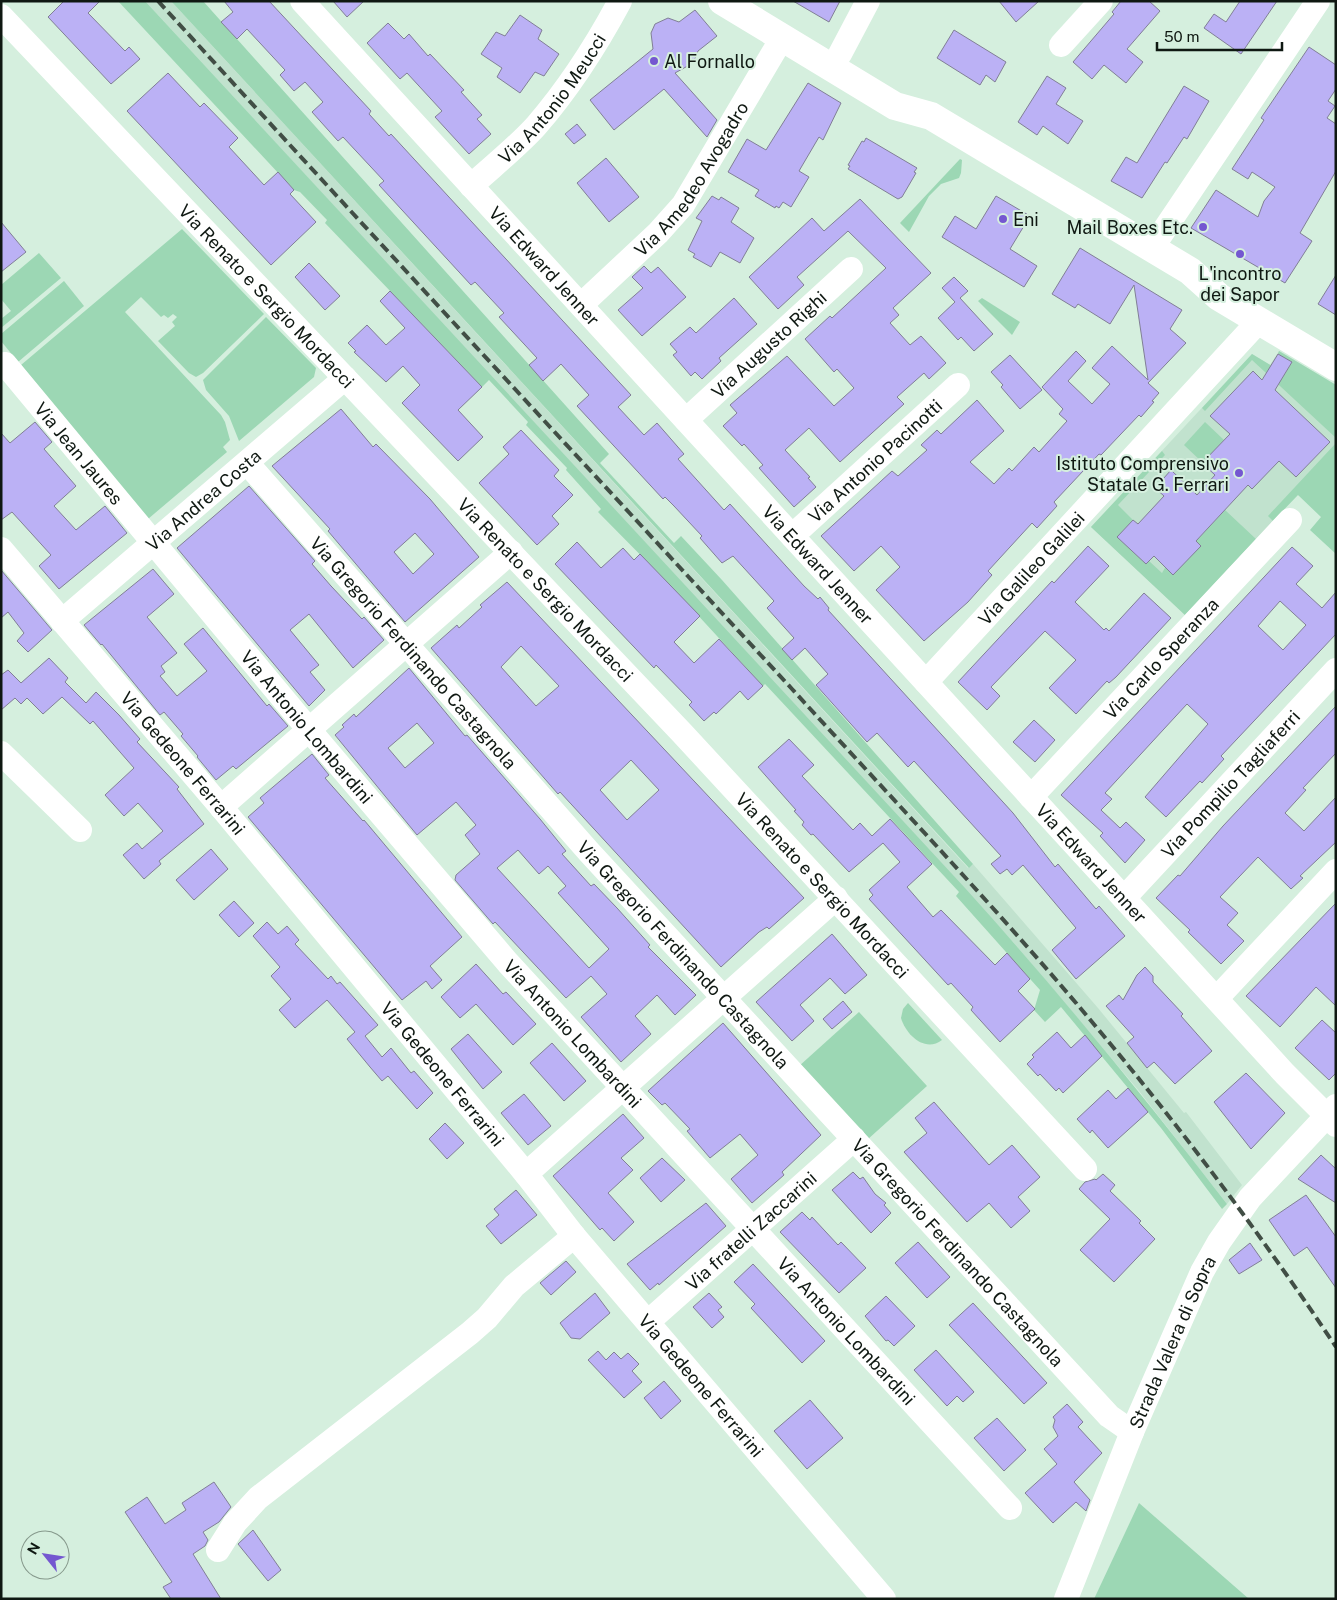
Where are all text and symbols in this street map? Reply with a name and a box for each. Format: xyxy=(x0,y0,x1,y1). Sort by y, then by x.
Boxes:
scale bar xyxy=(1157,20,1282,52)
text: 50 m xyxy=(1164,28,1199,45)
street label: Via Antonio Meucci xyxy=(494,30,610,168)
place label: Al Fornallo xyxy=(664,51,755,72)
marker: Al Fornallo xyxy=(648,55,660,67)
street label: Via Amedeo Avogadro xyxy=(630,98,752,260)
street label: Via Renato e Sergio Mordacci xyxy=(175,200,359,392)
street label: Via Edward Jenner xyxy=(485,202,604,330)
place label: Eni xyxy=(1013,209,1039,230)
marker: Eni xyxy=(997,213,1009,225)
place label: Mail Boxes Etc. xyxy=(1066,217,1193,238)
marker: Mail Boxes Etc. xyxy=(1197,221,1209,233)
marker: L'incontro dei Sapor xyxy=(1234,248,1246,260)
place label: L'incontro dei Sapor xyxy=(1199,263,1282,305)
street label: Via Augusto Righi xyxy=(707,287,830,402)
street label: Via Antonio Pacinotti xyxy=(804,395,946,527)
street label: Via Jean Jaures xyxy=(31,398,128,509)
street label: Via Andrea Costa xyxy=(141,445,265,555)
place label: Istituto Comprensivo Statale G. Ferrari xyxy=(1056,453,1229,495)
marker: Istituto Comprensivo Statale G. Ferrari xyxy=(1233,467,1245,479)
street label: Via Renato e Sergio Mordacci xyxy=(454,493,638,686)
street label: Via Edward Jenner xyxy=(758,501,878,628)
street label: Via Galileo Galilei xyxy=(974,507,1088,629)
street label: Via Gregorio Ferdinando Castagnola xyxy=(306,532,521,773)
street label: Via Carlo Speranza xyxy=(1099,593,1223,723)
street label: Via Antonio Lombardini xyxy=(237,646,377,807)
street label: Via Gedeone Ferrarini xyxy=(117,687,250,839)
street label: Via Pompilio Tagliaferri xyxy=(1157,706,1304,862)
street label: Via Renato e Sergio Mordacci xyxy=(732,788,913,982)
street label: Via Edward Jenner xyxy=(1032,799,1151,927)
street label: Via Gregorio Ferdinando Castagnola xyxy=(573,836,794,1073)
street label: Via Antonio Lombardini xyxy=(500,955,646,1112)
street label: Via Gedeone Ferrarini xyxy=(377,997,509,1150)
street label: Via Gregorio Ferdinando Castagnola xyxy=(848,1134,1068,1370)
street label: Via fratelli Zaccarini xyxy=(681,1167,821,1294)
street label: Via Antonio Lombardini xyxy=(773,1252,920,1409)
street label: Strada Valera di Sopra xyxy=(1124,1252,1220,1432)
street label: Via Gedeone Ferrarini xyxy=(635,1310,768,1461)
north arrow xyxy=(20,1530,70,1580)
text: N xyxy=(24,1540,43,1557)

